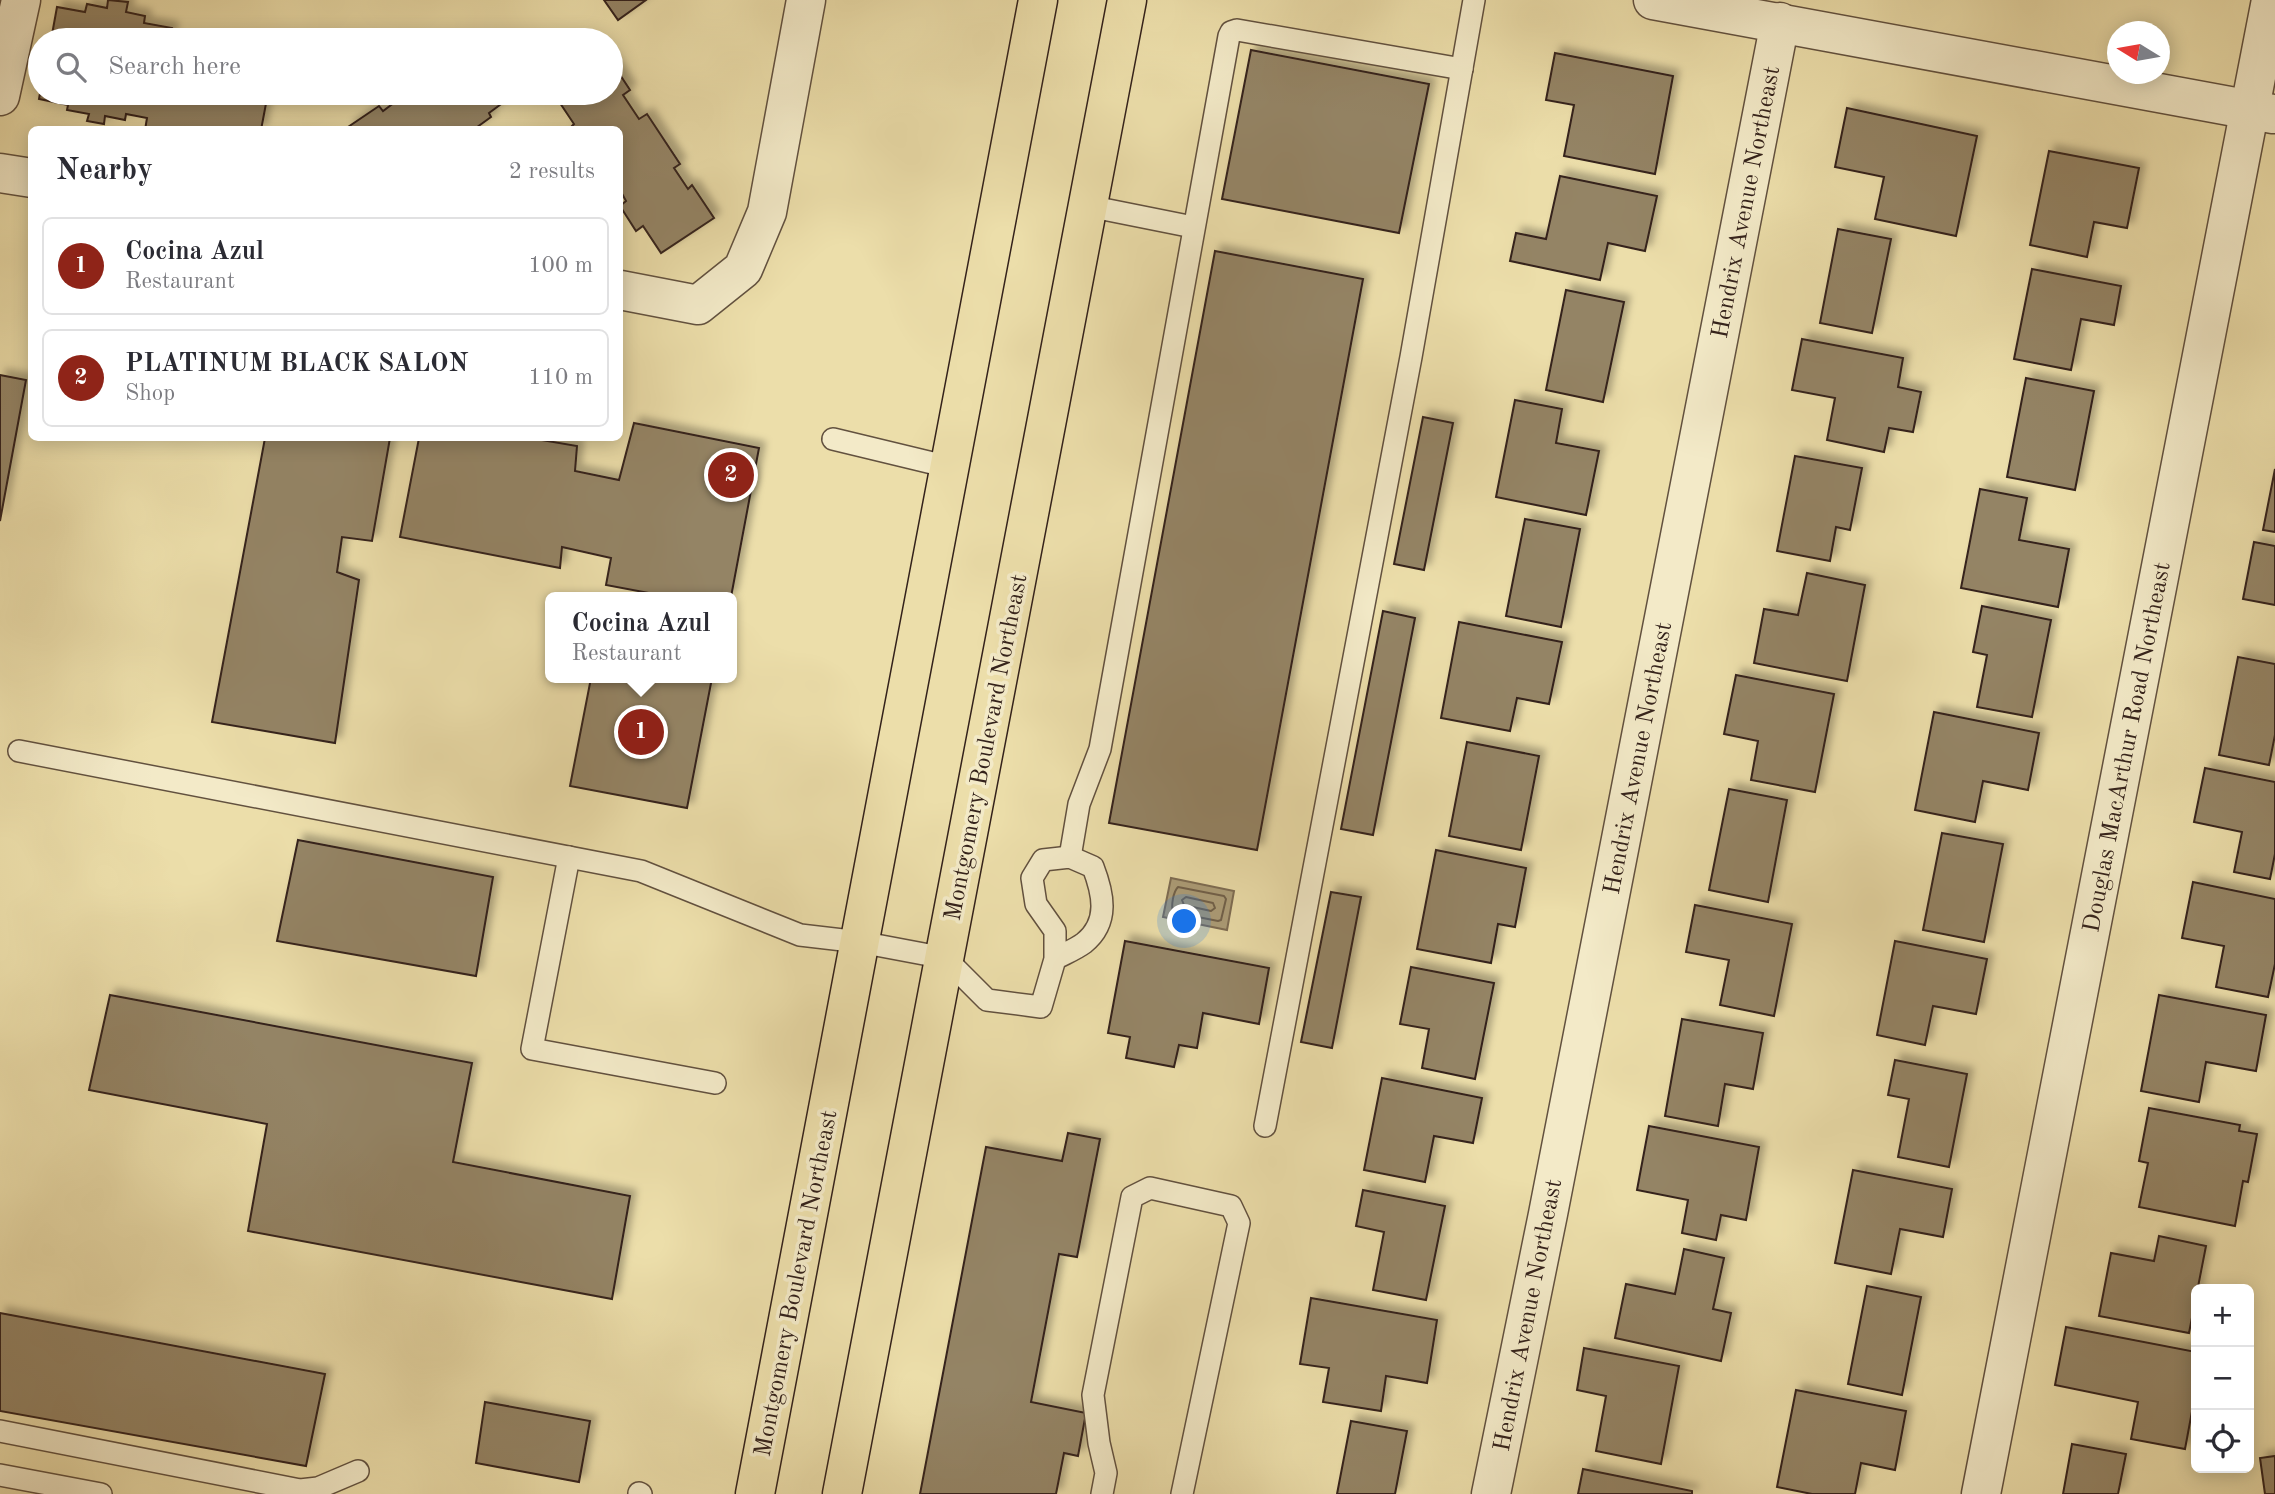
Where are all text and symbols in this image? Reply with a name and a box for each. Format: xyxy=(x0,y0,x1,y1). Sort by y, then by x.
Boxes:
north arrow xyxy=(2107,21,2170,84)
search box xyxy=(28,28,623,105)
icon: search xyxy=(52,48,90,86)
text: Search here xyxy=(108,54,241,80)
street label: Hendrix Avenue Northeast xyxy=(1709,64,1785,341)
text: Nearby xyxy=(56,156,153,186)
text: 2 results xyxy=(509,160,595,183)
text: Cocina Azul xyxy=(125,239,264,265)
text: 1 xyxy=(74,254,88,277)
text: 100 m xyxy=(528,254,593,277)
text: Restaurant xyxy=(125,270,235,293)
text: PLATINUM BLACK SALON xyxy=(125,351,468,377)
text: 2 xyxy=(74,366,88,389)
text: 110 m xyxy=(528,366,593,389)
text: Shop xyxy=(125,382,175,405)
pin: 2 xyxy=(708,449,754,501)
street label: Douglas MacArthur Road Northeast xyxy=(2080,560,2176,935)
street label: Montgomery Boulevard Northeast xyxy=(942,572,1032,923)
popup xyxy=(545,592,737,683)
text: Cocina Azul xyxy=(572,611,710,637)
street label: Hendrix Avenue Northeast xyxy=(1601,620,1677,897)
text: Restaurant xyxy=(572,642,682,665)
pin: 1 xyxy=(618,706,664,758)
your location xyxy=(1167,904,1201,938)
street label: Montgomery Boulevard Northeast xyxy=(752,1108,842,1459)
street label: Hendrix Avenue Northeast xyxy=(1491,1177,1567,1454)
map controls xyxy=(2191,1284,2254,1473)
button: + xyxy=(2191,1284,2254,1347)
button: − xyxy=(2191,1347,2254,1410)
button: locate xyxy=(2191,1410,2254,1473)

